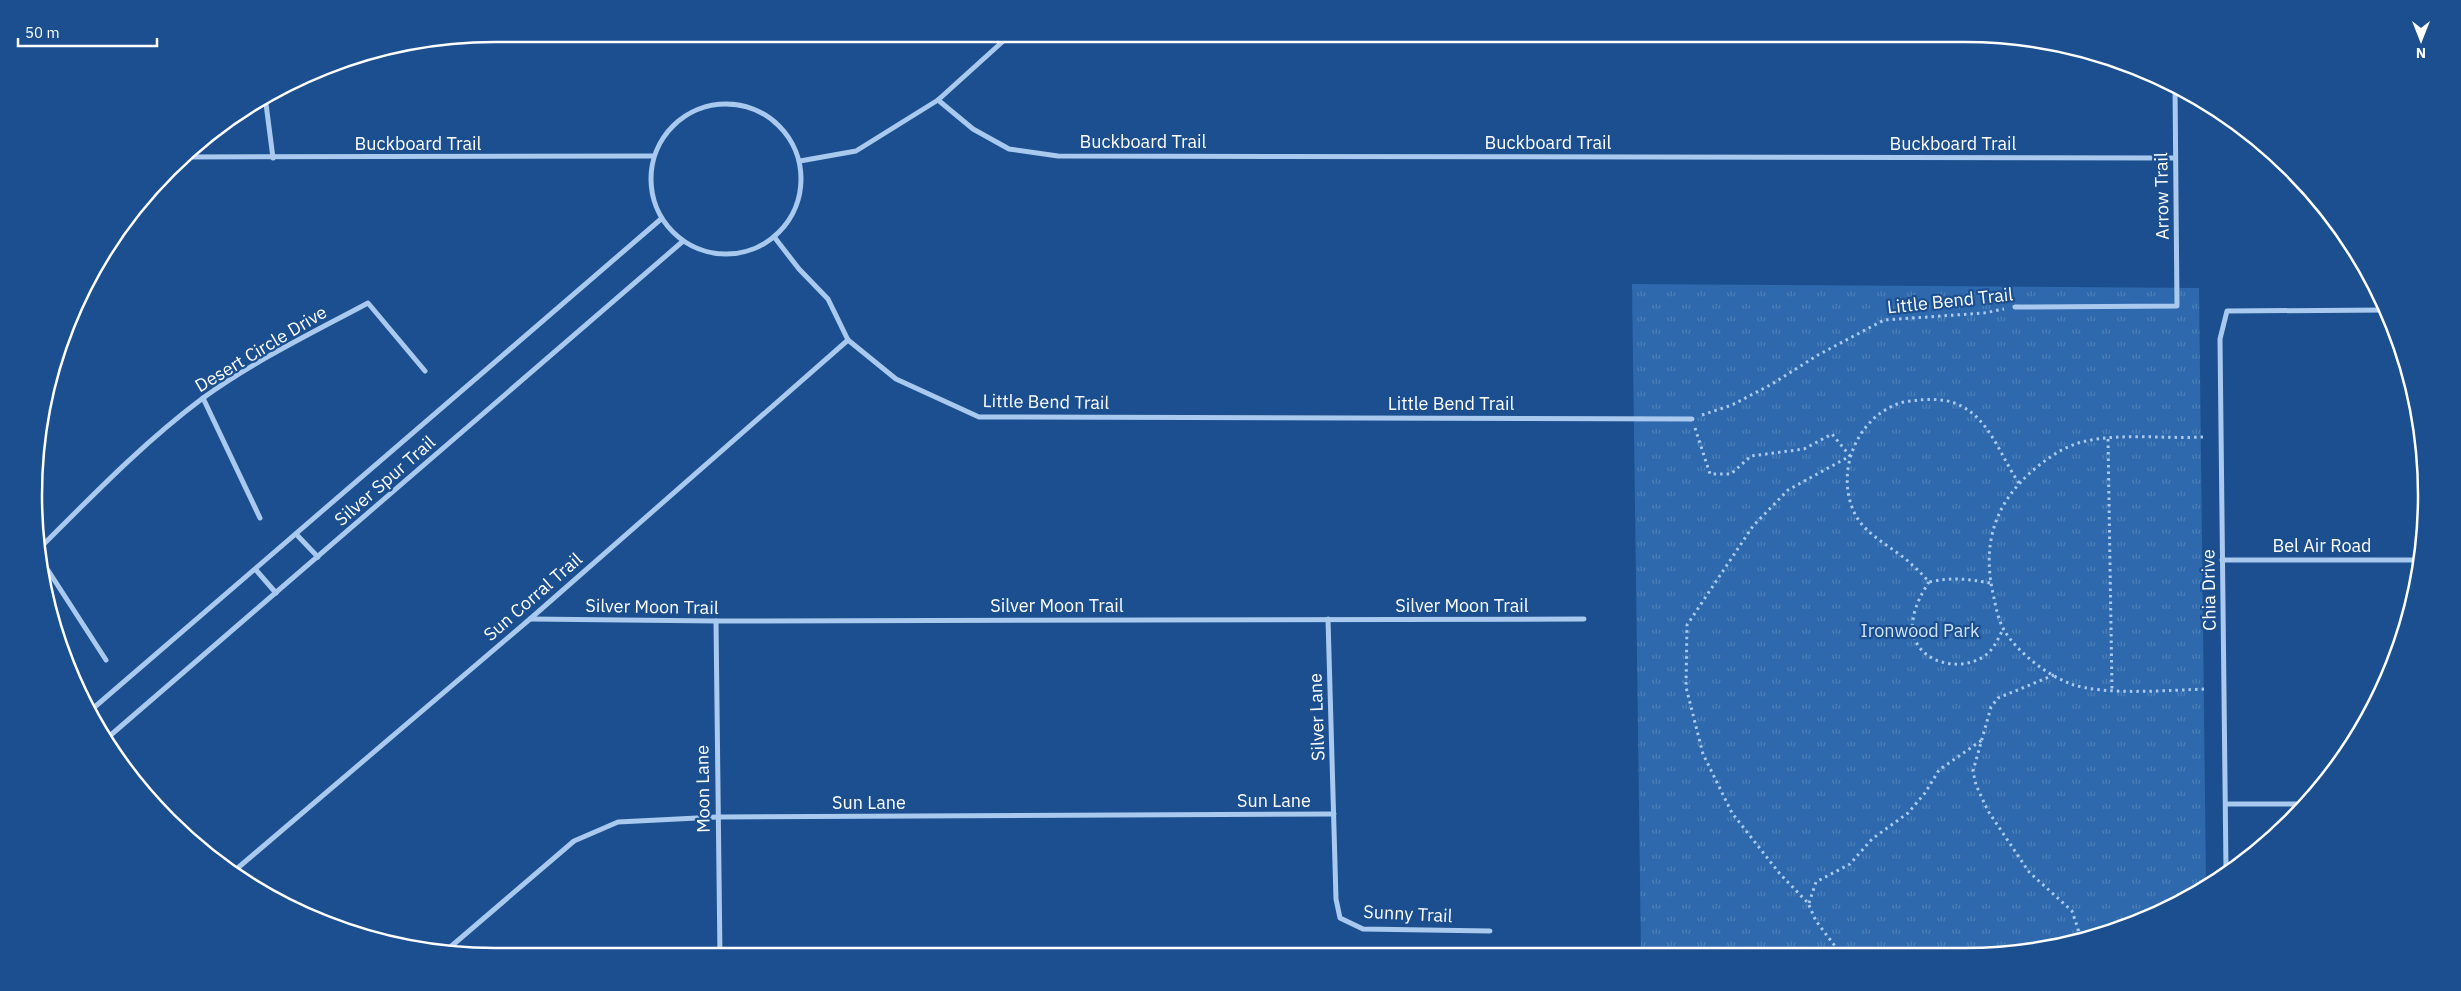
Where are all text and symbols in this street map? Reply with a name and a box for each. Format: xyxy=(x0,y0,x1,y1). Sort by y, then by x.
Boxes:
scale bar xyxy=(18,15,156,47)
north arrow xyxy=(2396,15,2446,65)
text: 50 m xyxy=(25,23,60,42)
text: N xyxy=(2416,44,2426,62)
street label: Buckboard Trail xyxy=(1080,130,1207,153)
street label: Buckboard Trail xyxy=(1485,131,1612,154)
street label: Buckboard Trail xyxy=(355,132,482,155)
street label: Buckboard Trail xyxy=(1890,132,2017,155)
street label: Arrow Trail xyxy=(2149,152,2174,240)
street label: Little Bend Trail xyxy=(1886,282,2014,319)
street label: Desert Circle Drive xyxy=(191,300,331,397)
street label: Little Bend Trail xyxy=(983,389,1110,414)
street label: Little Bend Trail xyxy=(1388,392,1514,415)
street label: Silver Spur Trail xyxy=(330,431,440,531)
street label: Bel Air Road xyxy=(2272,534,2372,557)
street label: Sun Corral Trail xyxy=(479,547,587,646)
street label: Chia Drive xyxy=(2196,549,2221,631)
street label: Silver Moon Trail xyxy=(585,594,719,619)
street label: Silver Moon Trail xyxy=(990,594,1124,617)
street label: Silver Moon Trail xyxy=(1395,594,1529,617)
park label: Ironwood Park xyxy=(1861,619,1980,642)
street label: Silver Lane xyxy=(1303,673,1330,761)
street label: Moon Lane xyxy=(690,745,715,833)
street label: Sun Lane xyxy=(1237,789,1311,812)
street label: Sun Lane xyxy=(832,791,906,814)
street label: Sunny Trail xyxy=(1363,900,1453,927)

